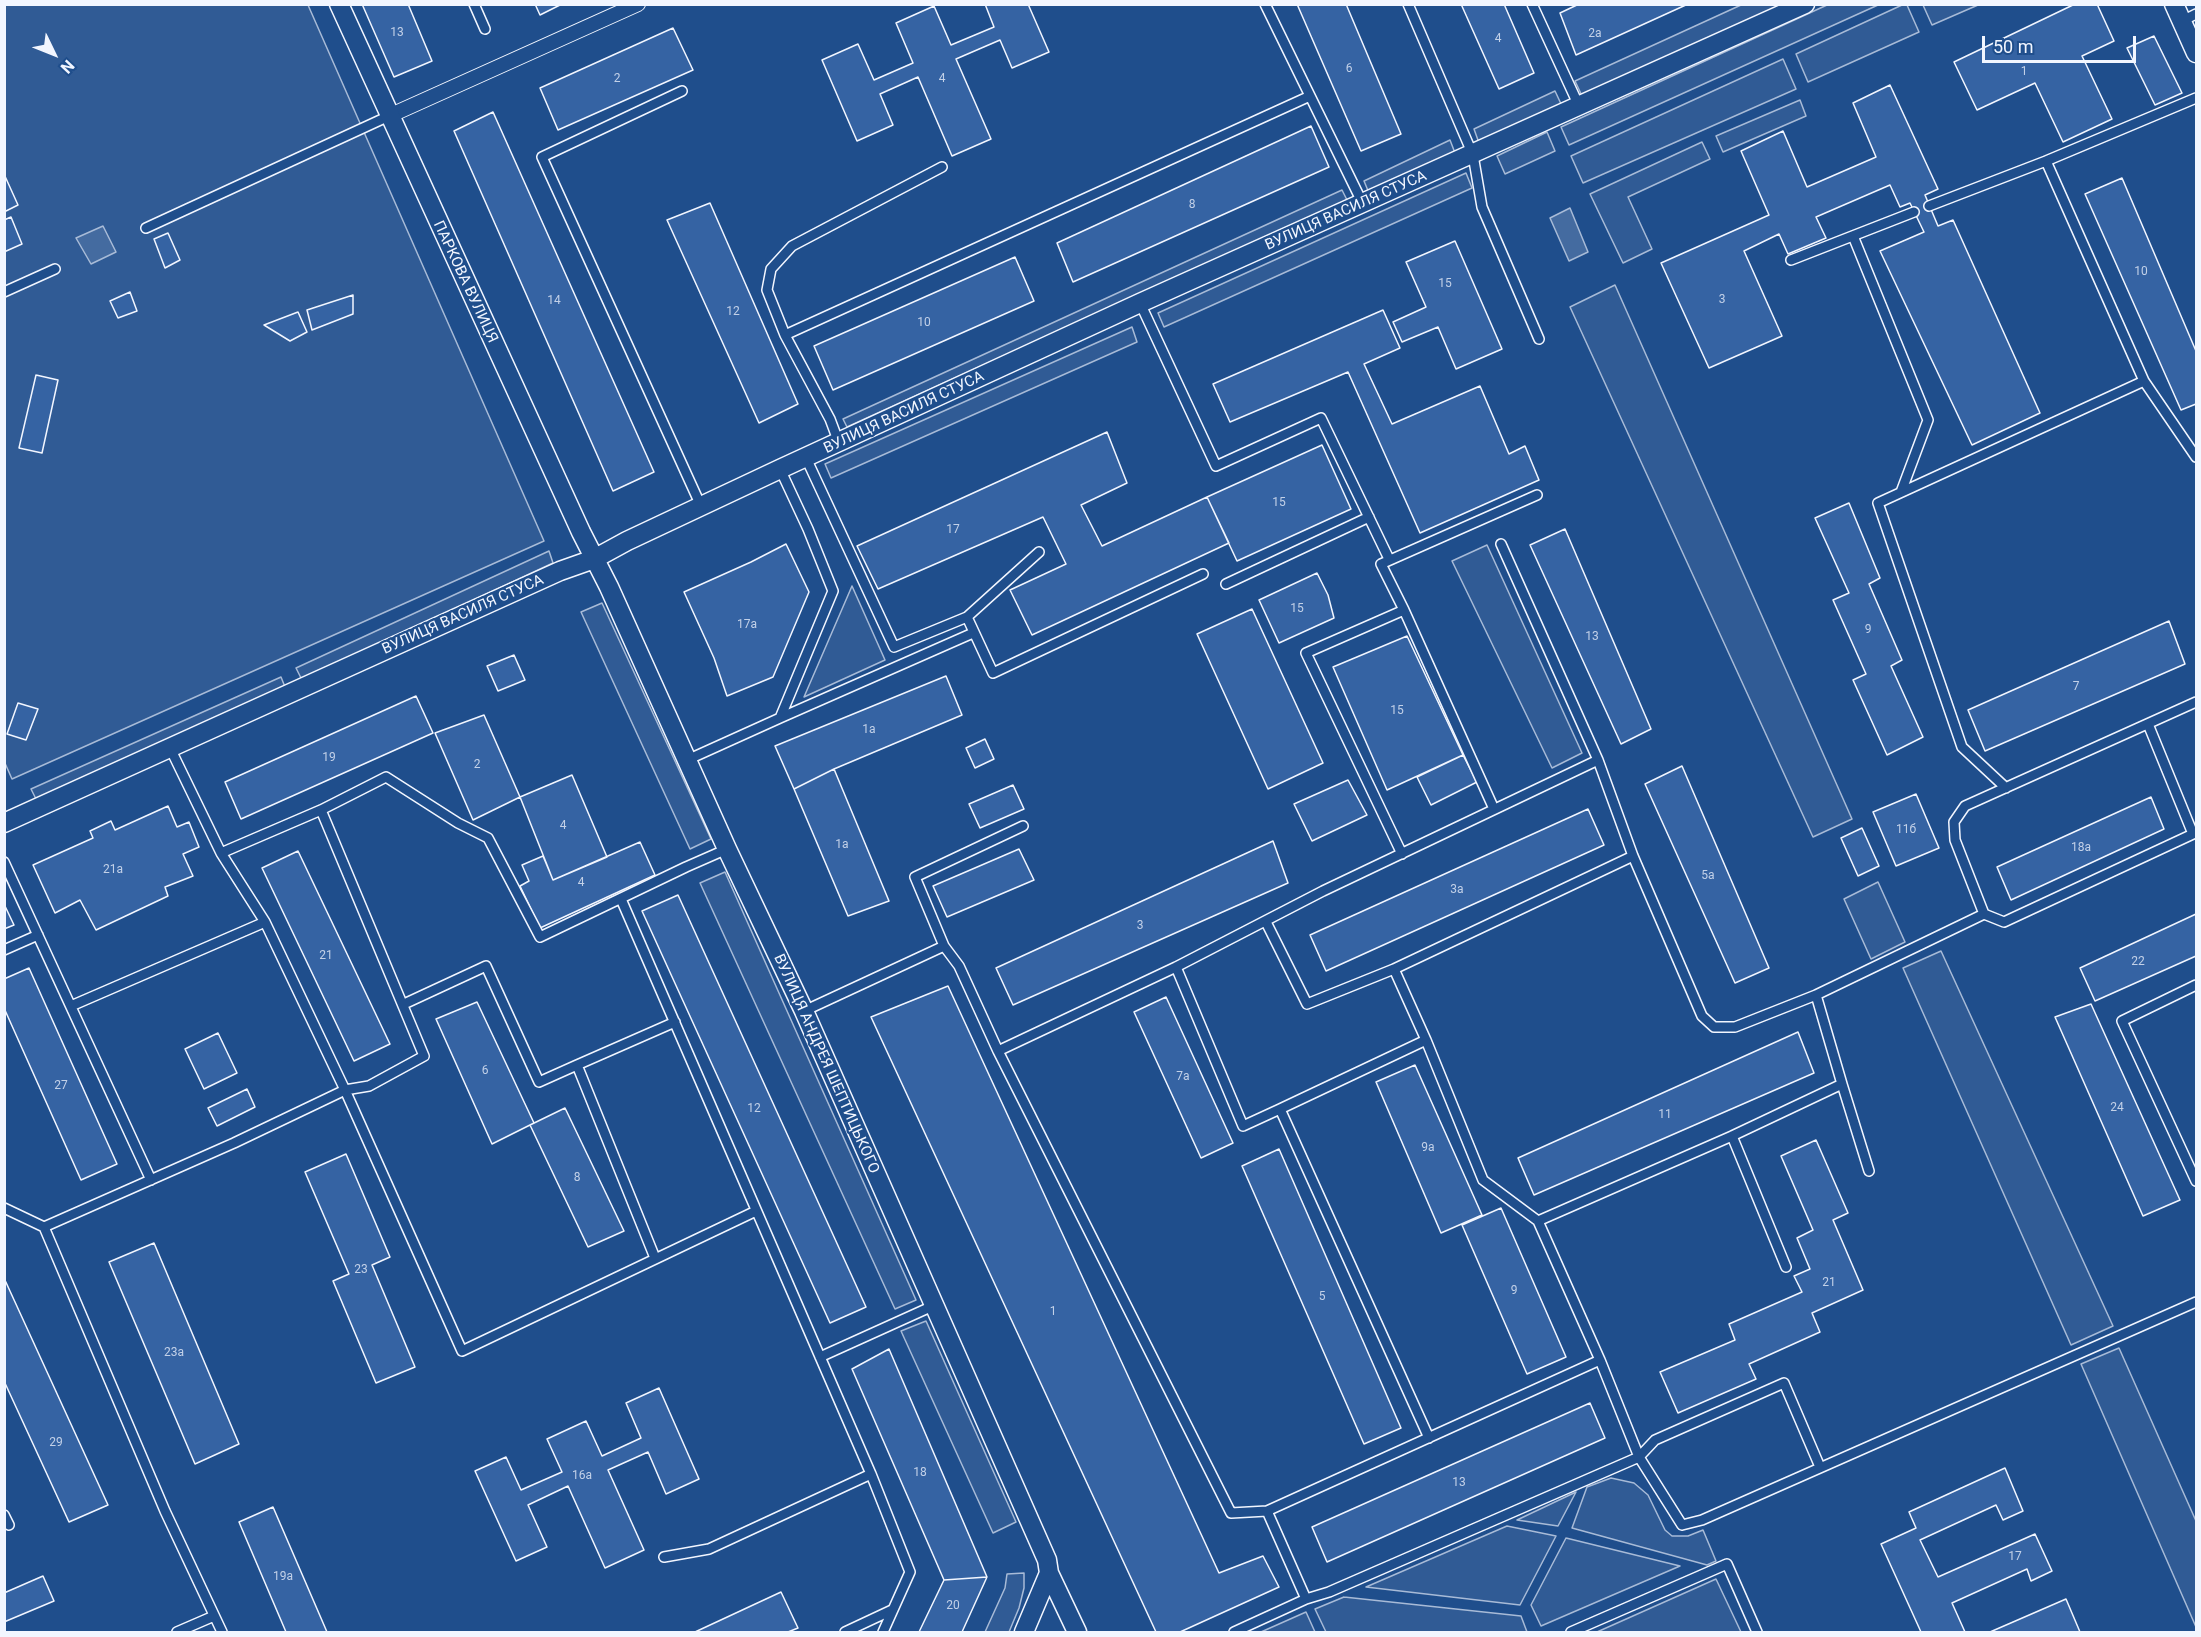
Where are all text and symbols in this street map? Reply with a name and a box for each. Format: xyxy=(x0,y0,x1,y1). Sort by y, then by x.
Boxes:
north arrow xyxy=(24,24,84,84)
scale bar xyxy=(1985,24,2140,62)
house number: 13 xyxy=(390,26,404,40)
house number: 2а xyxy=(1588,27,1602,41)
house number: 4 xyxy=(1495,32,1501,46)
text: 50 m xyxy=(1993,36,2033,57)
text: N xyxy=(57,56,78,77)
house number: 6 xyxy=(1346,62,1352,76)
house number: 1 xyxy=(2021,65,2027,79)
house number: 2 xyxy=(614,72,620,86)
house number: 4 xyxy=(939,72,945,86)
street label: ВУЛИЦЯ ВАСИЛЯ СТУСА xyxy=(1263,167,1429,255)
house number: 8 xyxy=(1189,198,1195,212)
street label: ПАРКОВА ВУЛИЦЯ xyxy=(429,218,501,346)
house number: 10 xyxy=(2134,265,2148,279)
house number: 15 xyxy=(1438,277,1452,291)
house number: 3 xyxy=(1719,293,1725,307)
house number: 14 xyxy=(547,294,561,308)
house number: 12 xyxy=(726,305,740,319)
house number: 10 xyxy=(917,316,931,330)
street label: ВУЛИЦЯ ВАСИЛЯ СТУСА xyxy=(821,368,987,458)
house number: 15 xyxy=(1272,496,1286,510)
house number: 17 xyxy=(946,523,960,537)
street label: ВУЛИЦЯ ВАСИЛЯ СТУСА xyxy=(380,571,546,659)
house number: 15 xyxy=(1290,602,1304,616)
house number: 17а xyxy=(737,618,757,632)
house number: 9 xyxy=(1865,623,1871,637)
house number: 13 xyxy=(1585,630,1599,644)
house number: 7 xyxy=(2073,680,2079,694)
house number: 15 xyxy=(1390,704,1404,718)
house number: 1а xyxy=(862,723,876,737)
house number: 19 xyxy=(322,751,336,765)
house number: 2 xyxy=(474,758,480,772)
house number: 4 xyxy=(560,819,566,833)
house number: 11б xyxy=(1896,823,1916,837)
house number: 1а xyxy=(835,838,849,852)
house number: 18а xyxy=(2071,841,2091,855)
house number: 21а xyxy=(103,863,123,877)
house number: 5а xyxy=(1701,869,1715,883)
house number: 4 xyxy=(578,876,584,890)
house number: 3а xyxy=(1450,883,1464,897)
house number: 3 xyxy=(1137,919,1143,933)
house number: 21 xyxy=(319,949,333,963)
street label: ВУЛИЦЯ АНДРЕЯ ШЕПТИЦЬКОГО xyxy=(769,951,883,1177)
house number: 22 xyxy=(2131,955,2145,969)
house number: 6 xyxy=(482,1064,488,1078)
house number: 7а xyxy=(1176,1070,1190,1084)
house number: 27 xyxy=(54,1079,68,1093)
house number: 24 xyxy=(2110,1101,2124,1115)
house number: 12 xyxy=(747,1102,761,1116)
house number: 11 xyxy=(1658,1108,1672,1122)
house number: 9а xyxy=(1421,1141,1435,1155)
house number: 8 xyxy=(574,1171,580,1185)
house number: 23 xyxy=(354,1263,368,1277)
house number: 21 xyxy=(1822,1276,1836,1290)
house number: 9 xyxy=(1511,1284,1517,1298)
house number: 5 xyxy=(1319,1290,1325,1304)
house number: 1 xyxy=(1050,1305,1056,1319)
house number: 23а xyxy=(164,1346,184,1360)
house number: 29 xyxy=(49,1436,63,1450)
house number: 18 xyxy=(913,1466,927,1480)
house number: 16а xyxy=(572,1469,592,1483)
house number: 13 xyxy=(1452,1476,1466,1490)
house number: 17 xyxy=(2008,1550,2022,1564)
house number: 19а xyxy=(273,1570,293,1584)
house number: 20 xyxy=(946,1599,960,1613)

